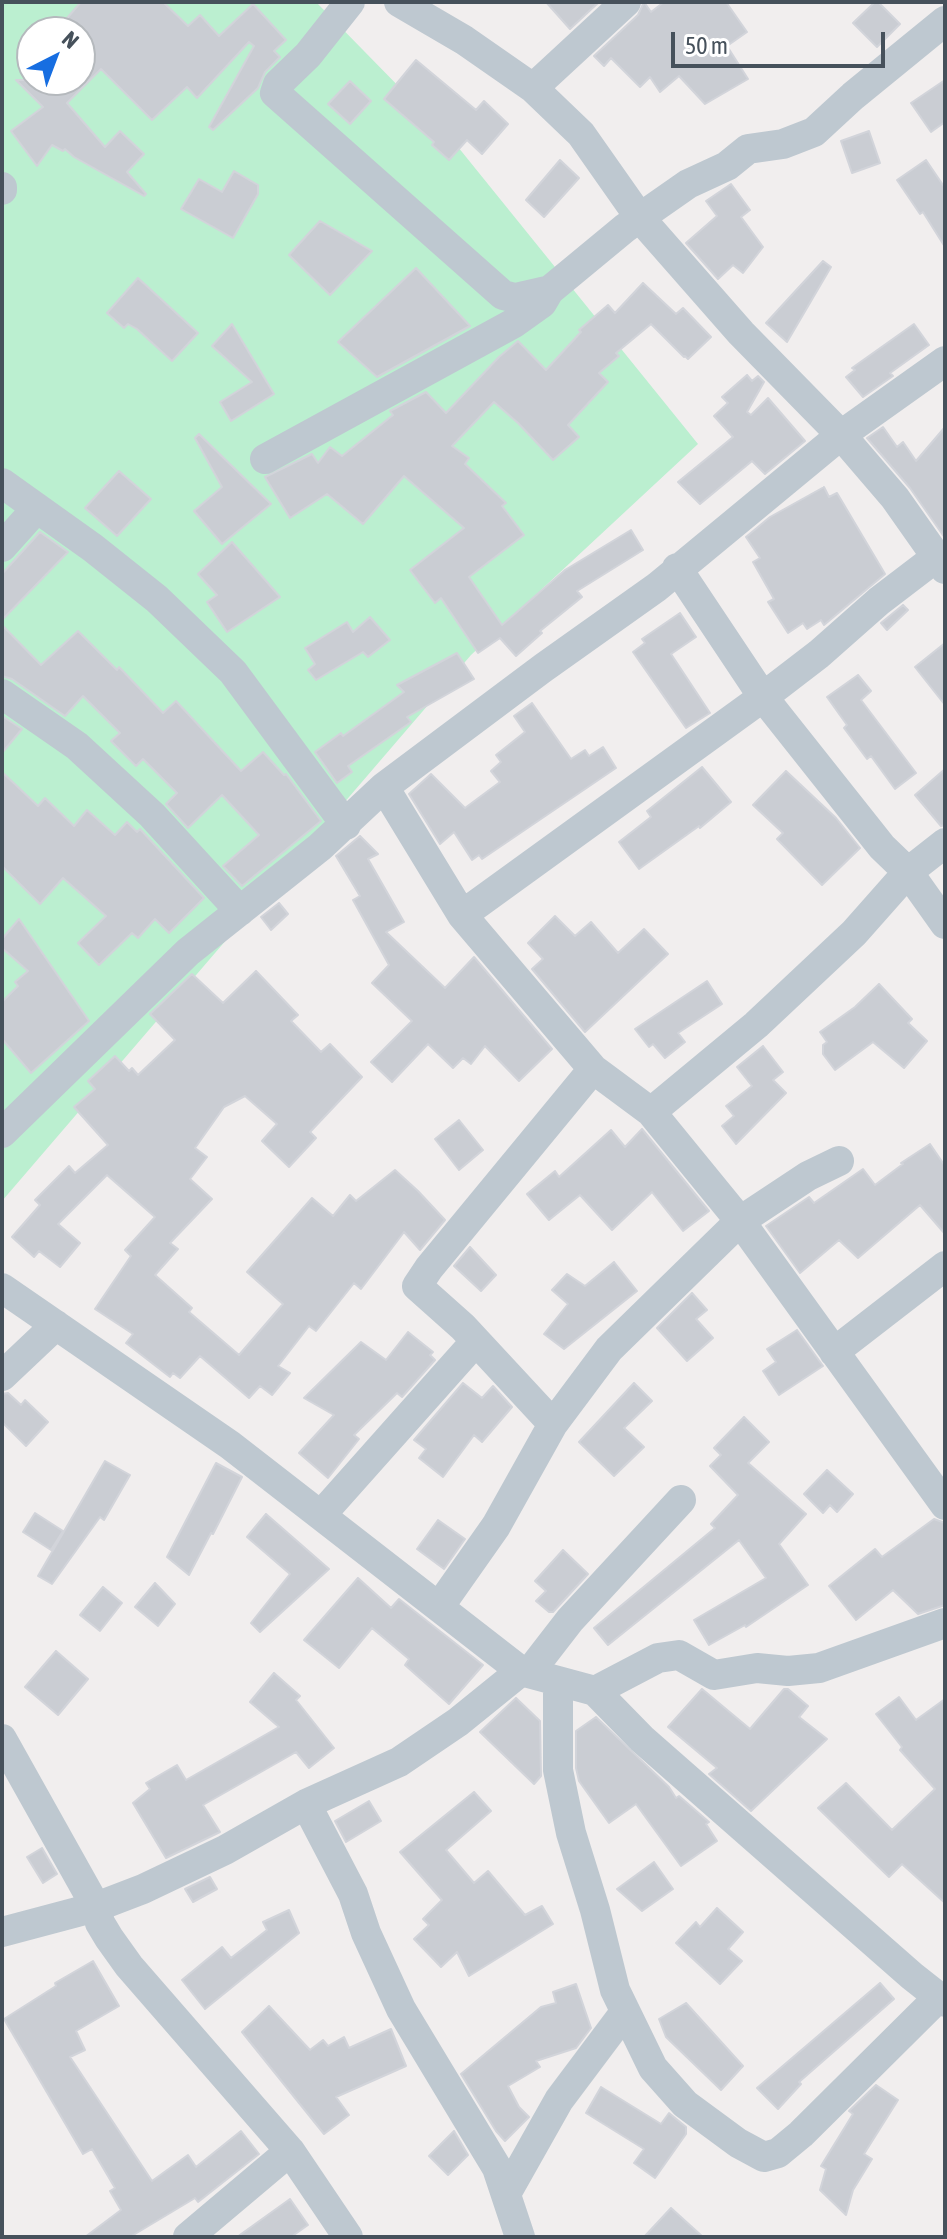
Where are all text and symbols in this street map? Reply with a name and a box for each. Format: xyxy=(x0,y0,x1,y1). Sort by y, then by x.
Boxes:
north arrow xyxy=(16,16,96,96)
scale bar xyxy=(675,16,889,66)
text: N xyxy=(57,26,84,54)
text: 50 m xyxy=(685,32,728,59)

